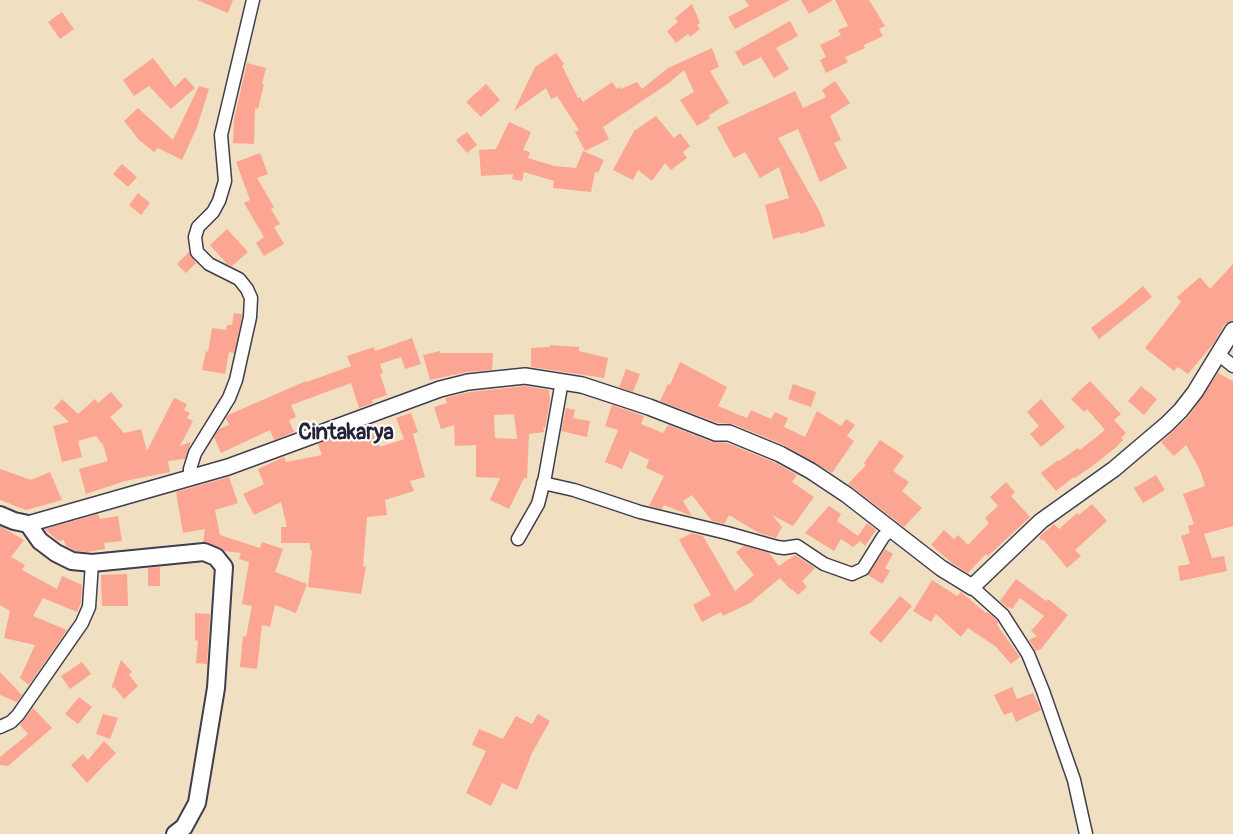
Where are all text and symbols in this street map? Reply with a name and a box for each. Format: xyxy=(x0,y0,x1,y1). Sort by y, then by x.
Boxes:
district label: Cintakarya xyxy=(298,420,394,446)

